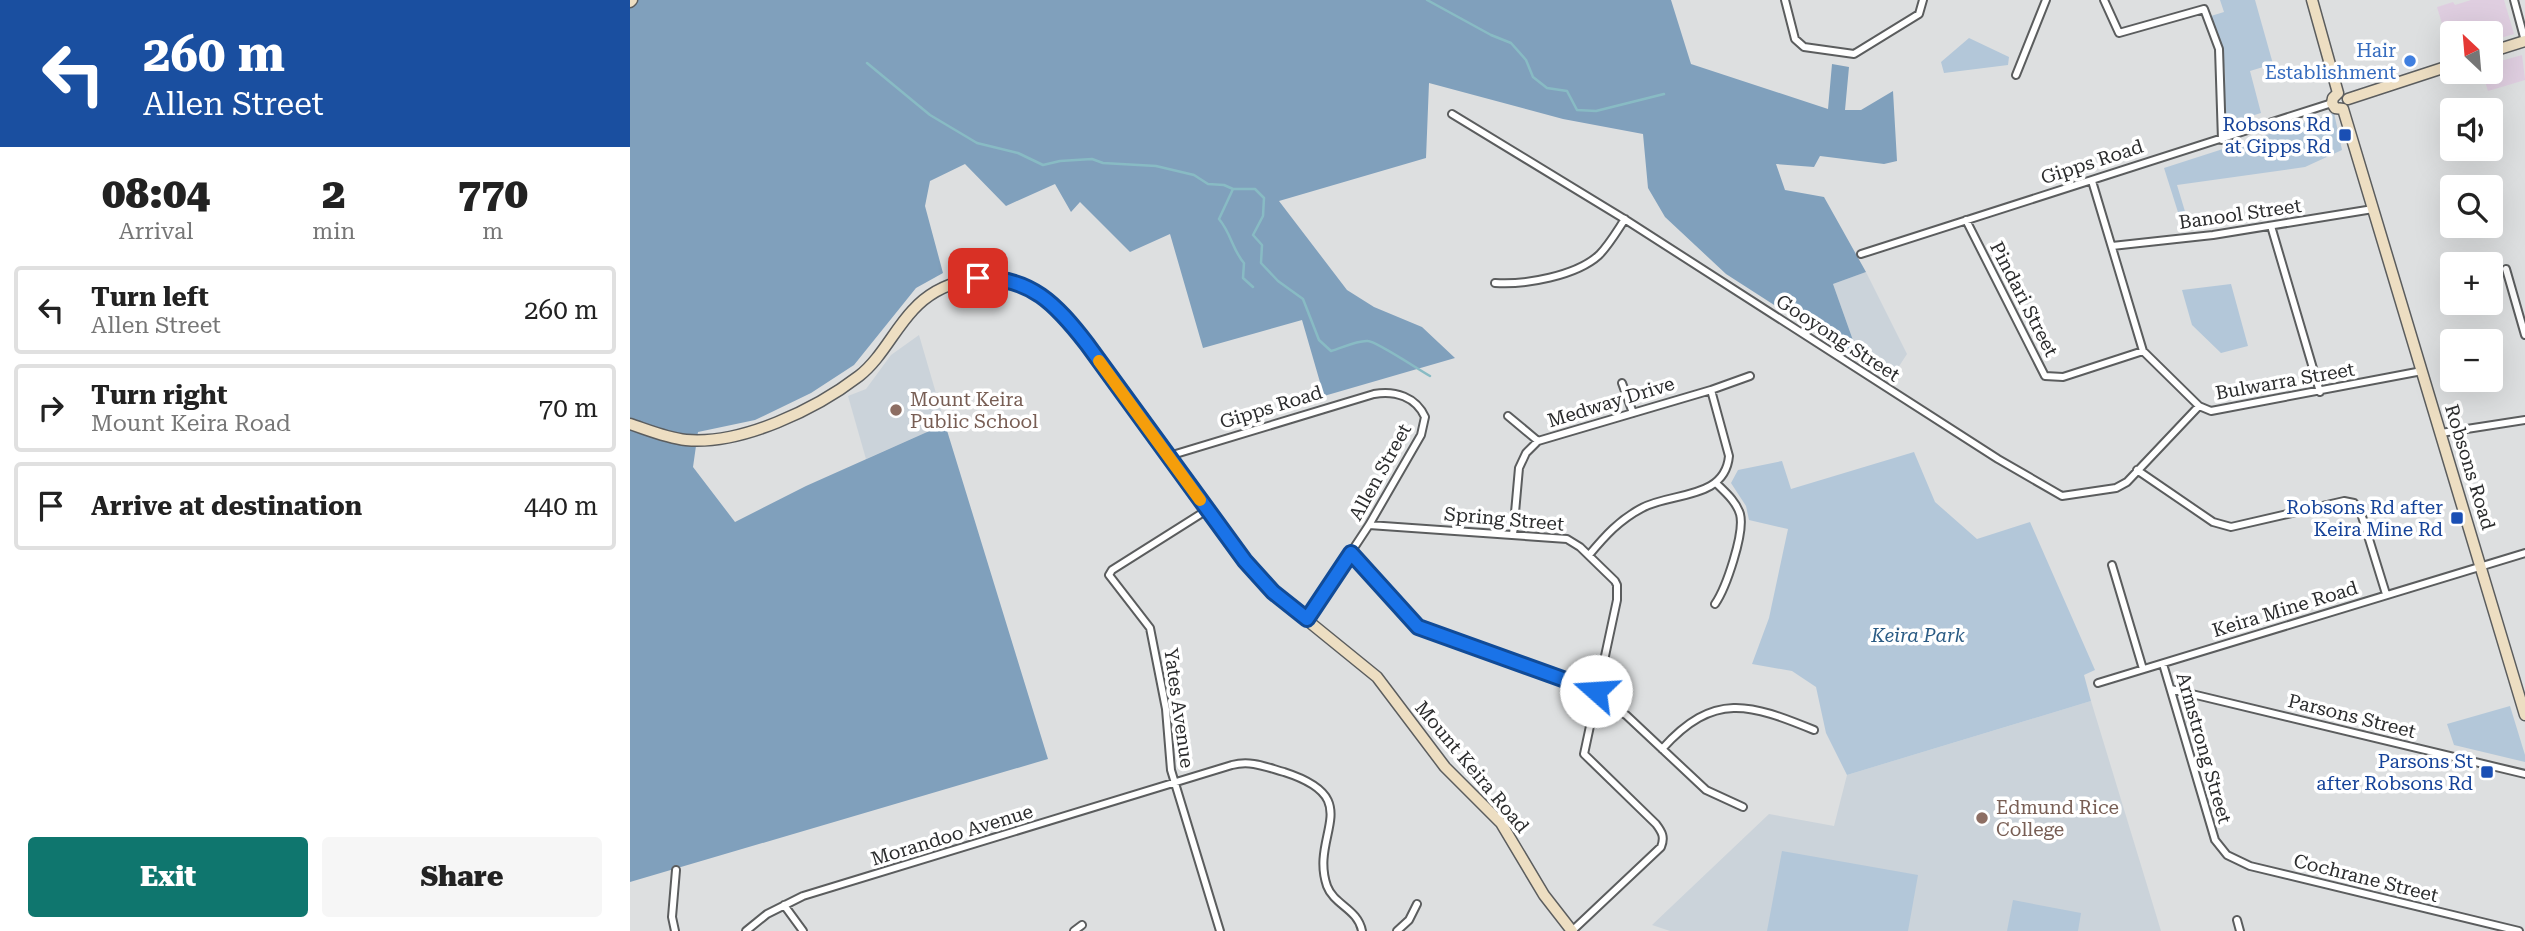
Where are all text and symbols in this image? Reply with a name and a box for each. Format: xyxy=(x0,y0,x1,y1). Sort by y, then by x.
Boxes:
north arrow xyxy=(2440,21,2502,84)
map controls xyxy=(2440,21,2503,392)
text: 260 m xyxy=(143,26,285,83)
icon: left xyxy=(28,28,119,119)
place label: Hair Establishment xyxy=(2265,39,2396,84)
marker: Hair Establishment xyxy=(2402,53,2418,69)
text: Allen Street xyxy=(143,85,324,123)
button: sound xyxy=(2440,98,2503,161)
place label: Robsons Rd at Gipps Rd xyxy=(2222,113,2331,158)
marker: Robsons Rd at Gipps Rd xyxy=(2337,127,2353,143)
street label: Gipps Road xyxy=(2038,135,2146,189)
text: 08:04 xyxy=(102,169,210,218)
text: 2 xyxy=(322,169,346,218)
text: 770 xyxy=(457,169,528,218)
button: search xyxy=(2440,175,2503,238)
street label: Banool Street xyxy=(2177,194,2303,234)
text: Arrival xyxy=(119,218,193,245)
text: min xyxy=(312,218,355,245)
text: m xyxy=(482,218,503,245)
street label: Pindari Street xyxy=(1985,238,2063,360)
pin xyxy=(948,248,1008,308)
button: + xyxy=(2440,252,2503,315)
icon: arrive xyxy=(959,259,997,297)
text: Turn left xyxy=(91,282,209,312)
street label: Gooyong Street xyxy=(1772,289,1904,387)
icon: left xyxy=(32,291,70,329)
text: 260 m xyxy=(524,295,598,325)
text: Allen Street xyxy=(91,312,221,339)
button: − xyxy=(2440,329,2503,392)
street label: Bulwarra Street xyxy=(2214,357,2356,405)
street label: Medway Drive xyxy=(1545,372,1677,432)
text: Turn right xyxy=(91,380,227,410)
street label: Gipps Road xyxy=(1217,380,1325,434)
place label: Mount Keira Public School xyxy=(910,388,1038,433)
icon: right xyxy=(32,389,70,427)
text: 70 m xyxy=(539,393,598,423)
street label: Robsons Road xyxy=(2440,401,2500,533)
marker: Mount Keira Public School xyxy=(888,402,904,418)
text: Mount Keira Road xyxy=(91,410,291,437)
street label: Allen Street xyxy=(1344,420,1416,524)
icon: arrive xyxy=(32,487,70,525)
text: Arrive at destination xyxy=(91,491,362,521)
text: 440 m xyxy=(524,491,598,521)
place label: Robsons Rd after Keira Mine Rd xyxy=(2286,496,2443,541)
street label: Spring Street xyxy=(1443,502,1565,536)
marker: Robsons Rd after Keira Mine Rd xyxy=(2449,510,2465,526)
street label: Keira Mine Road xyxy=(2209,576,2361,642)
park label: Keira Park xyxy=(1870,624,1965,647)
street label: Yates Avenue xyxy=(1159,647,1199,769)
position arrow xyxy=(1559,654,1633,728)
street label: Armstrong Street xyxy=(2171,670,2237,826)
street label: Parsons Street xyxy=(2286,689,2418,743)
street label: Mount Keira Road xyxy=(1410,696,1534,838)
place label: Parsons St after Robsons Rd xyxy=(2316,750,2473,795)
marker: Parsons St after Robsons Rd xyxy=(2479,764,2495,780)
place label: Edmund Rice College xyxy=(1996,796,2119,841)
street label: Morandoo Avenue xyxy=(868,799,1036,871)
marker: Edmund Rice College xyxy=(1974,810,1990,826)
button: Exit xyxy=(28,837,308,917)
button: Share xyxy=(322,837,602,917)
street label: Cochrane Street xyxy=(2291,849,2441,907)

